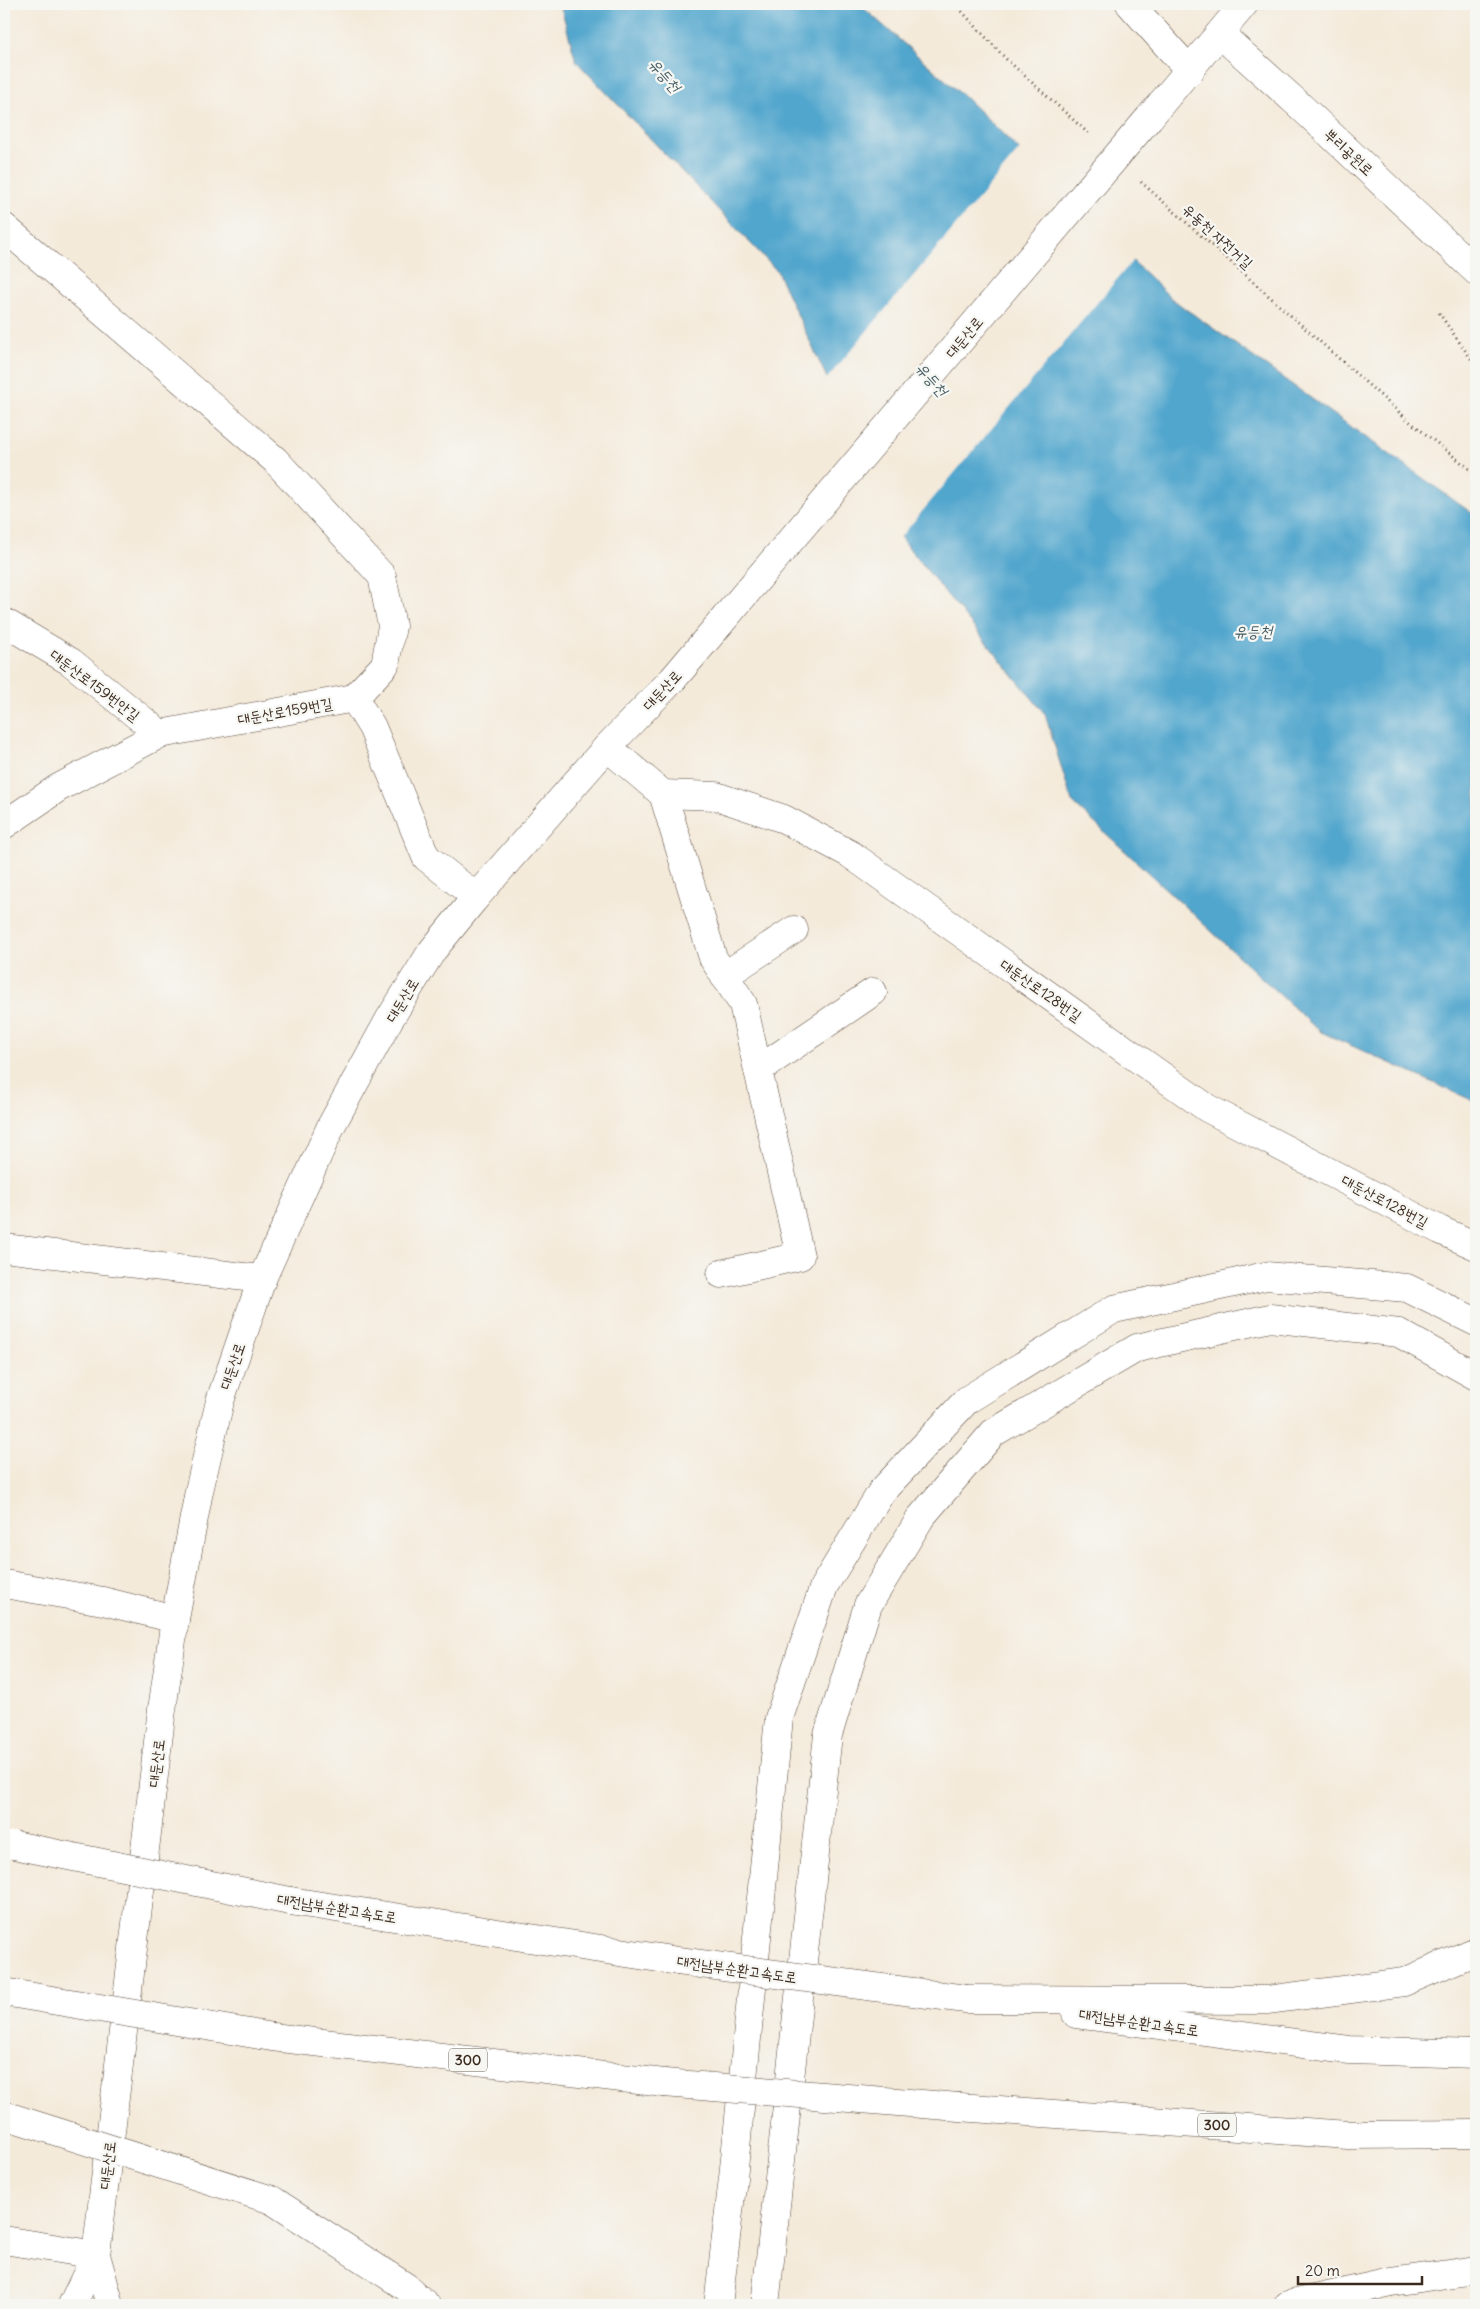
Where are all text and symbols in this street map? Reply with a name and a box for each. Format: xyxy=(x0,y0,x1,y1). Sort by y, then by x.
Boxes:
water label: 유등천 xyxy=(645,54,687,98)
street label: 뿌리공원로 xyxy=(1320,124,1378,180)
street label: 유동천 자전거길 xyxy=(1179,199,1257,273)
street label: 대둔산로 xyxy=(941,312,987,362)
water label: 유등천 xyxy=(912,358,954,402)
water label: 유등천 xyxy=(1234,621,1274,641)
street label: 대둔산로159번안길 xyxy=(46,645,144,725)
street label: 대둔산로 xyxy=(639,666,685,714)
street label: 대둔산로159번길 xyxy=(236,693,334,729)
street label: 대둔산로128번길 xyxy=(997,955,1085,1025)
street label: 대둔산로 xyxy=(381,974,423,1026)
street label: 대둔산로128번길 xyxy=(1338,1170,1432,1232)
street label: 대둔산로 xyxy=(215,1340,249,1392)
street label: 대둔산로 xyxy=(144,1738,168,1788)
street label: 대전남부순환고속도로 xyxy=(276,1889,398,1927)
street label: 대전남부순환고속도로 xyxy=(676,1951,798,1987)
street label: 대전남부순환고속도로 xyxy=(1078,2004,1200,2040)
road number: 300 xyxy=(449,2048,487,2072)
road number: 300 xyxy=(1198,2114,1236,2136)
street label: 대둔산로 xyxy=(95,2140,119,2190)
scale bar xyxy=(1298,2254,1421,2286)
text: 20 m xyxy=(1305,2261,1340,2280)

